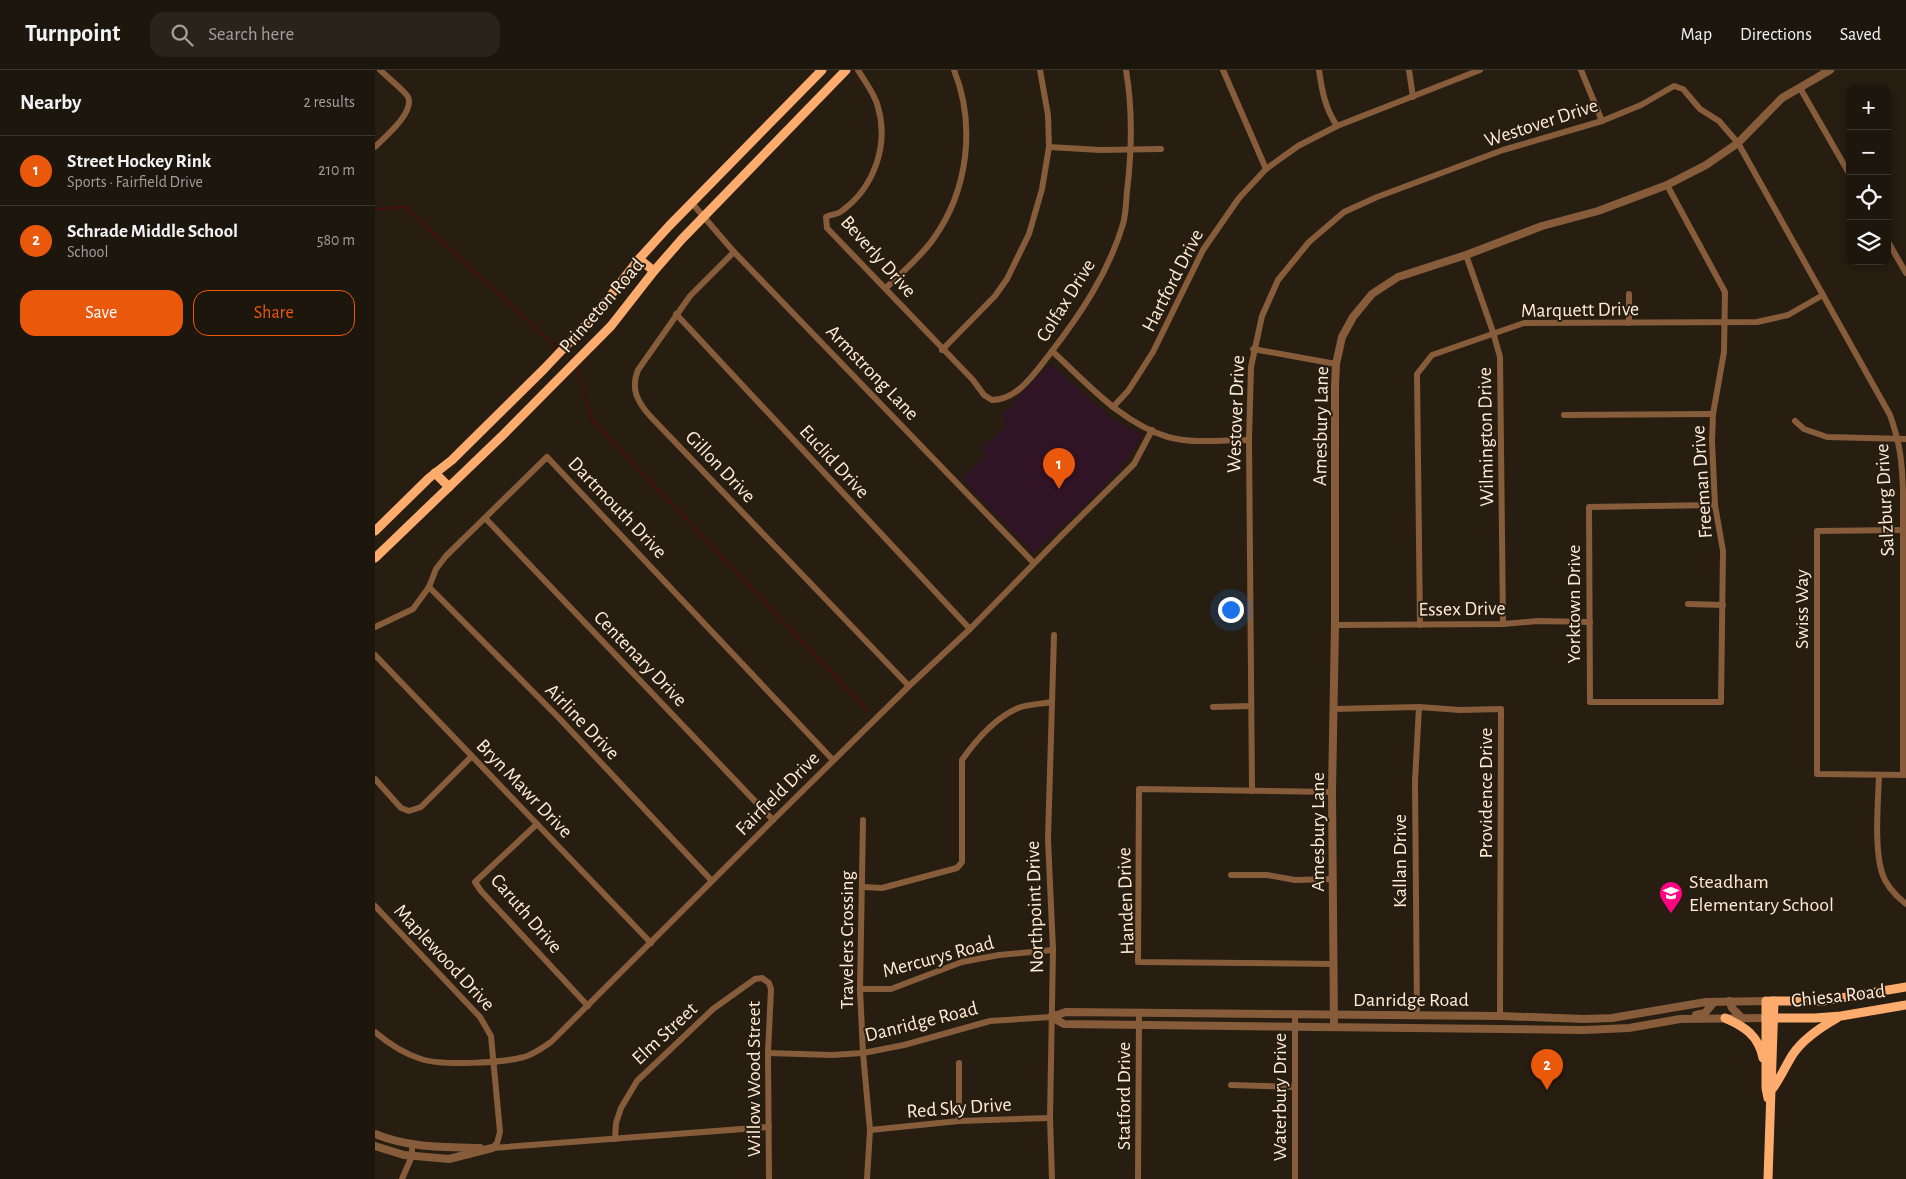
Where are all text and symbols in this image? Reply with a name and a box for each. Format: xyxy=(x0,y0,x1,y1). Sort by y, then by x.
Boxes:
search box xyxy=(150,12,500,57)
icon: search xyxy=(168,21,196,49)
text: Turnpoint xyxy=(25,22,120,46)
text: Search here xyxy=(208,25,294,44)
text: Map xyxy=(1681,26,1712,44)
text: Directions xyxy=(1740,26,1812,44)
text: Saved xyxy=(1840,26,1881,44)
map controls xyxy=(1846,85,1891,265)
button: + xyxy=(1846,85,1891,130)
text: Nearby xyxy=(20,92,81,113)
text: 2 results xyxy=(303,94,355,110)
street label: Westover Drive xyxy=(1482,95,1601,151)
button: − xyxy=(1846,130,1891,175)
text: Street Hockey Rink xyxy=(67,152,211,171)
text: 1 xyxy=(33,162,39,178)
text: 210 m xyxy=(318,162,355,178)
text: Sports · Fairfield Drive xyxy=(67,174,203,190)
button: locate xyxy=(1846,175,1891,220)
street label: Beverly Drive xyxy=(837,212,920,301)
button: layers xyxy=(1846,220,1891,265)
text: Schrade Middle School xyxy=(67,222,238,241)
street label: Hartford Drive xyxy=(1139,226,1207,335)
text: 2 xyxy=(32,232,40,248)
text: 580 m xyxy=(317,232,355,248)
text: School xyxy=(67,244,108,260)
street label: Princeton Road xyxy=(556,255,648,357)
street label: Colfax Drive xyxy=(1033,256,1099,345)
button: Save xyxy=(20,290,183,336)
button: Share xyxy=(193,290,355,336)
street label: Marquett Drive xyxy=(1521,299,1639,321)
street label: Armstrong Lane xyxy=(822,321,923,424)
street label: Westover Drive xyxy=(1224,355,1248,473)
street label: Amesbury Lane xyxy=(1310,366,1332,486)
street label: Wilmington Drive xyxy=(1475,367,1497,507)
street label: Euclid Drive xyxy=(796,421,873,502)
street label: Freeman Drive xyxy=(1688,425,1716,539)
street label: Gillon Drive xyxy=(681,427,759,507)
street label: Salzburg Drive xyxy=(1872,443,1898,557)
pin: 1 xyxy=(1043,448,1075,489)
street label: Dartmouth Drive xyxy=(564,453,670,562)
street label: Yorktown Drive xyxy=(1564,545,1584,663)
street label: Swiss Way xyxy=(1792,569,1812,649)
your location xyxy=(1218,597,1244,623)
street label: Essex Drive xyxy=(1418,598,1506,620)
street label: Centenary Drive xyxy=(590,607,691,710)
street label: Airline Drive xyxy=(541,680,623,764)
street label: Providence Drive xyxy=(1476,727,1496,859)
street label: Bryn Mawr Drive xyxy=(472,735,576,842)
street label: Fairfield Drive xyxy=(732,748,823,839)
street label: Amesbury Lane xyxy=(1308,772,1328,892)
street label: Kallan Drive xyxy=(1390,814,1410,908)
street label: Northpoint Drive xyxy=(1023,840,1047,974)
street label: Handen Drive xyxy=(1114,847,1138,955)
street label: Caruth Drive xyxy=(487,870,566,957)
street label: Travelers Crossing xyxy=(837,871,857,1009)
place label: Steadham Elementary School xyxy=(1689,872,1834,915)
school or university icon: Steadham Elementary School xyxy=(1658,880,1684,914)
street label: Maplewood Drive xyxy=(390,901,498,1015)
street label: Mercurys Road xyxy=(880,932,996,981)
street label: Chiesa Road xyxy=(1790,981,1886,1011)
street label: Danridge Road xyxy=(1353,990,1469,1010)
street label: Elm Street xyxy=(628,998,702,1069)
street label: Danridge Road xyxy=(863,998,980,1046)
street label: Willow Wood Street xyxy=(744,1000,764,1157)
street label: Waterbury Drive xyxy=(1270,1033,1290,1161)
street label: Statford Drive xyxy=(1114,1042,1134,1150)
pin: 2 xyxy=(1531,1049,1563,1090)
street label: Red Sky Drive xyxy=(906,1094,1012,1122)

